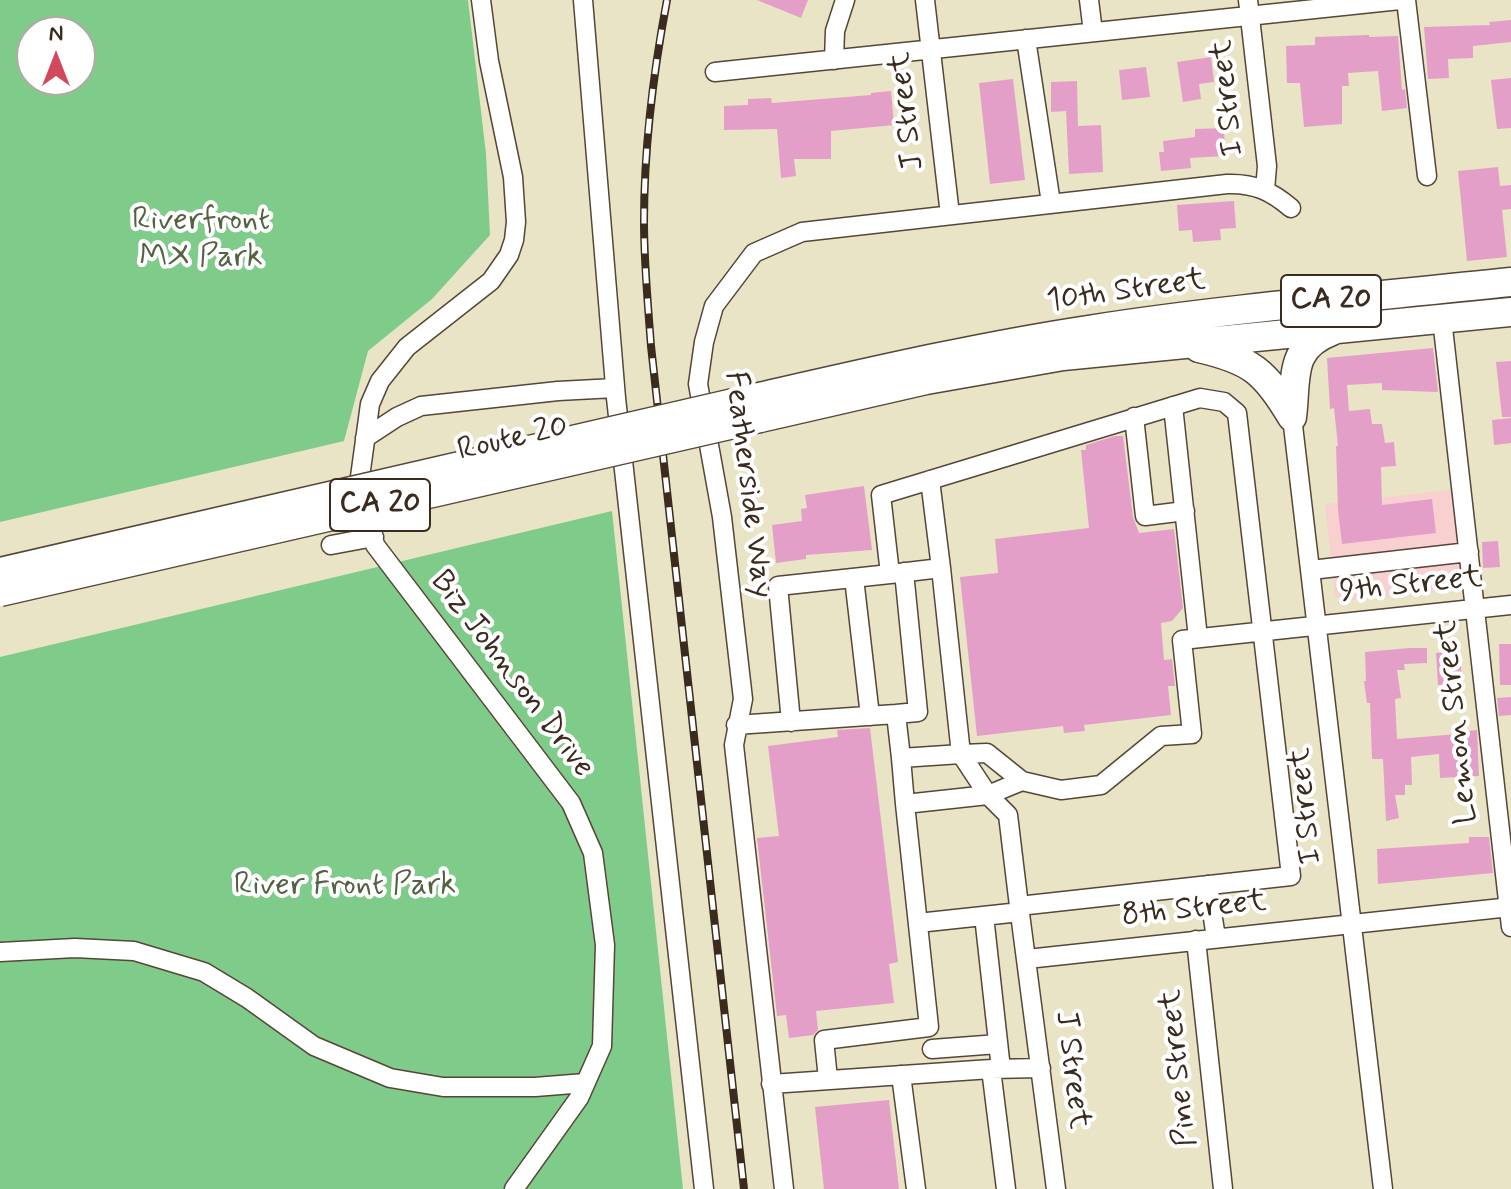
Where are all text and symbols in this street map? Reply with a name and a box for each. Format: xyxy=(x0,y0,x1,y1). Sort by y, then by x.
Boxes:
north arrow xyxy=(16,16,96,96)
text: N xyxy=(49,20,63,48)
street label: I Street xyxy=(1204,38,1254,158)
street label: J Street xyxy=(882,50,934,172)
park label: Riverfront MX Park xyxy=(132,202,270,277)
street label: 10th Street xyxy=(1044,262,1208,322)
road number: CA 20 xyxy=(1281,275,1381,327)
street label: Featherside Way xyxy=(714,369,780,601)
street label: Route 20 xyxy=(454,409,572,471)
road number: CA 20 xyxy=(330,479,430,531)
street label: 9th Street xyxy=(1338,559,1484,613)
street label: Biz Johnson Drive xyxy=(421,564,601,786)
street label: Lemon Street xyxy=(1428,618,1488,826)
street label: I Street xyxy=(1282,746,1332,866)
park label: River Front Park xyxy=(234,867,456,905)
street label: 8th Street xyxy=(1120,883,1268,937)
street label: Pine Street xyxy=(1153,987,1207,1149)
street label: J Street xyxy=(1045,1009,1097,1131)

